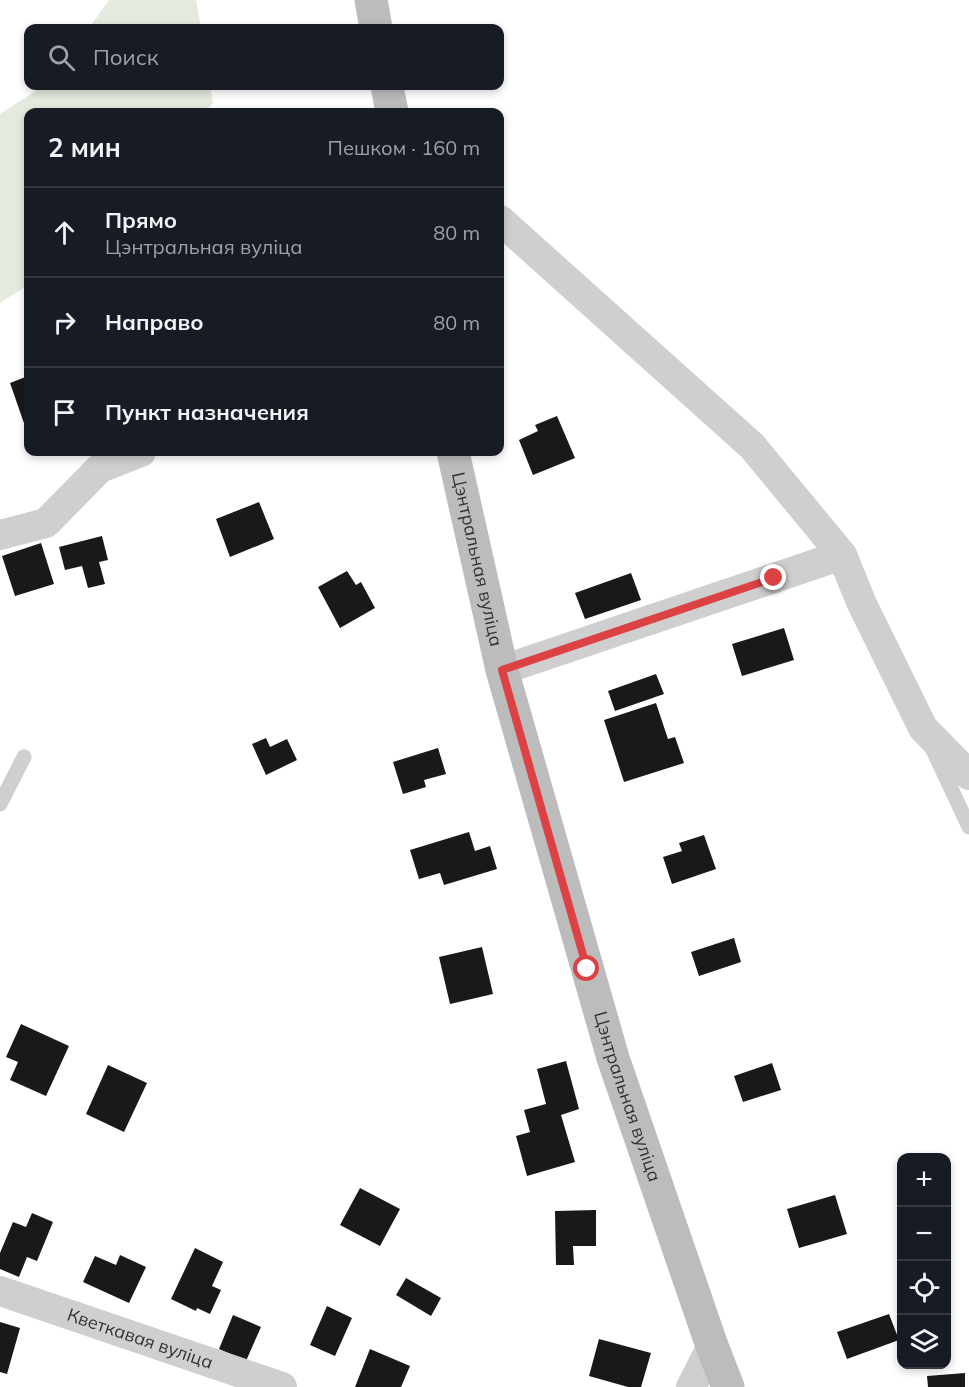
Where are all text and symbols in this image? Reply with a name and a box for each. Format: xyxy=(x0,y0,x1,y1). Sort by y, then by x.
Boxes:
search box xyxy=(24,24,504,90)
icon: search xyxy=(45,41,78,74)
text: Поиск xyxy=(93,43,159,71)
text: 2 мин xyxy=(48,131,121,164)
text: Пешком · 160 m xyxy=(328,135,480,160)
text: Прямо xyxy=(105,206,177,234)
icon: ahead xyxy=(48,216,81,249)
text: 80 m xyxy=(433,220,480,245)
text: Цэнтральная вуліца xyxy=(105,234,303,259)
icon: right xyxy=(48,306,81,339)
text: Направо xyxy=(105,308,203,336)
text: 80 m xyxy=(433,310,480,335)
icon: arrive xyxy=(48,396,81,429)
text: Пункт назначения xyxy=(105,398,309,426)
street label: Цэнтральная вуліца xyxy=(447,470,508,649)
route end xyxy=(760,564,786,590)
route start xyxy=(573,955,599,981)
street label: Цэнтральная вуліца xyxy=(589,1009,667,1184)
map controls xyxy=(897,1153,951,1369)
button: + xyxy=(897,1153,951,1207)
button: − xyxy=(897,1207,951,1261)
button: locate xyxy=(897,1261,951,1315)
street label: Кветкавая вуліца xyxy=(64,1303,216,1374)
button: layers xyxy=(897,1315,951,1369)

